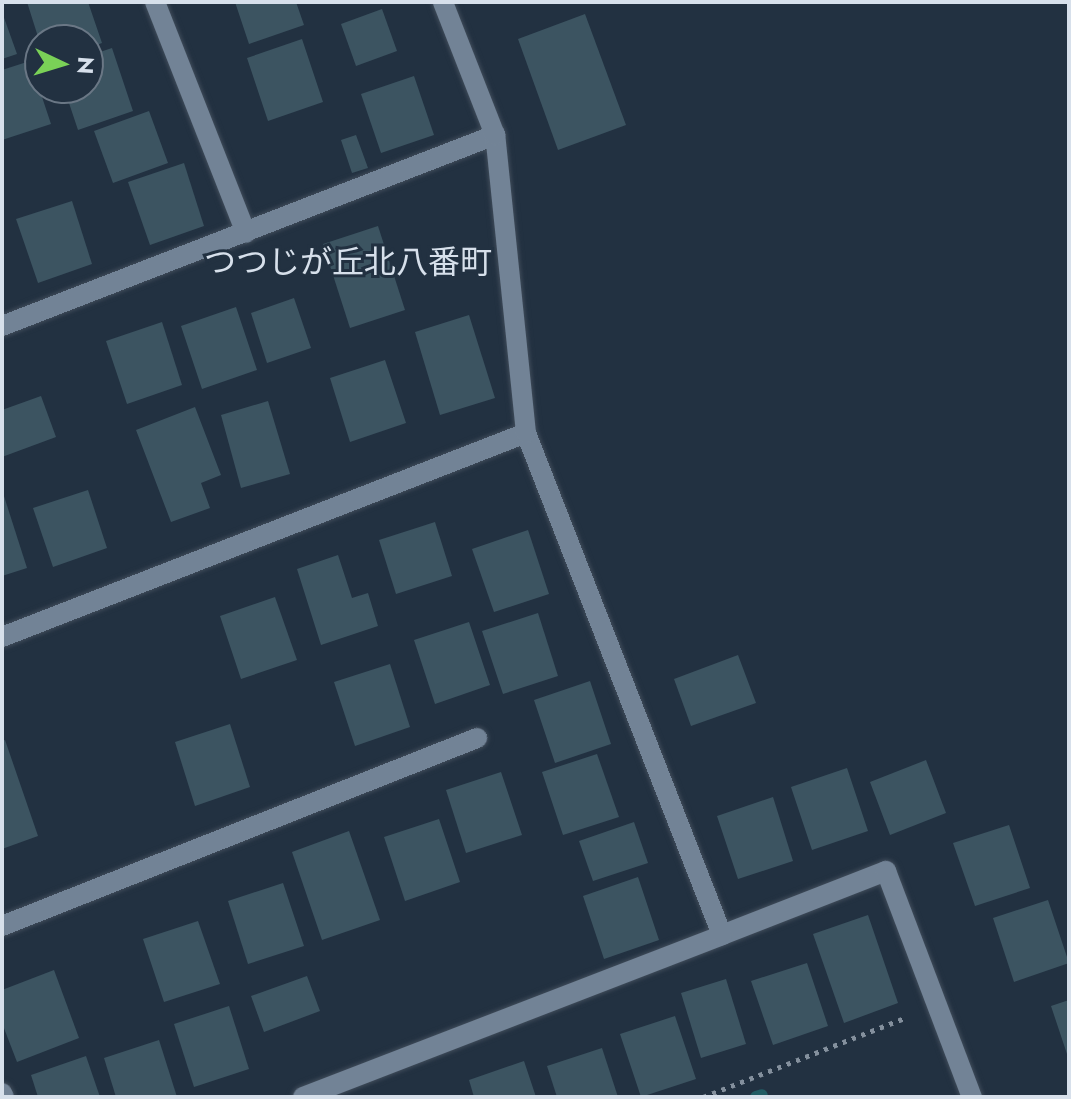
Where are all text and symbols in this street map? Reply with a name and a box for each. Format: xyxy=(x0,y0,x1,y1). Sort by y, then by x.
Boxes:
north arrow xyxy=(24,24,104,104)
text: N xyxy=(69,56,103,75)
district label: つつじが丘北八番町 xyxy=(204,243,492,281)

